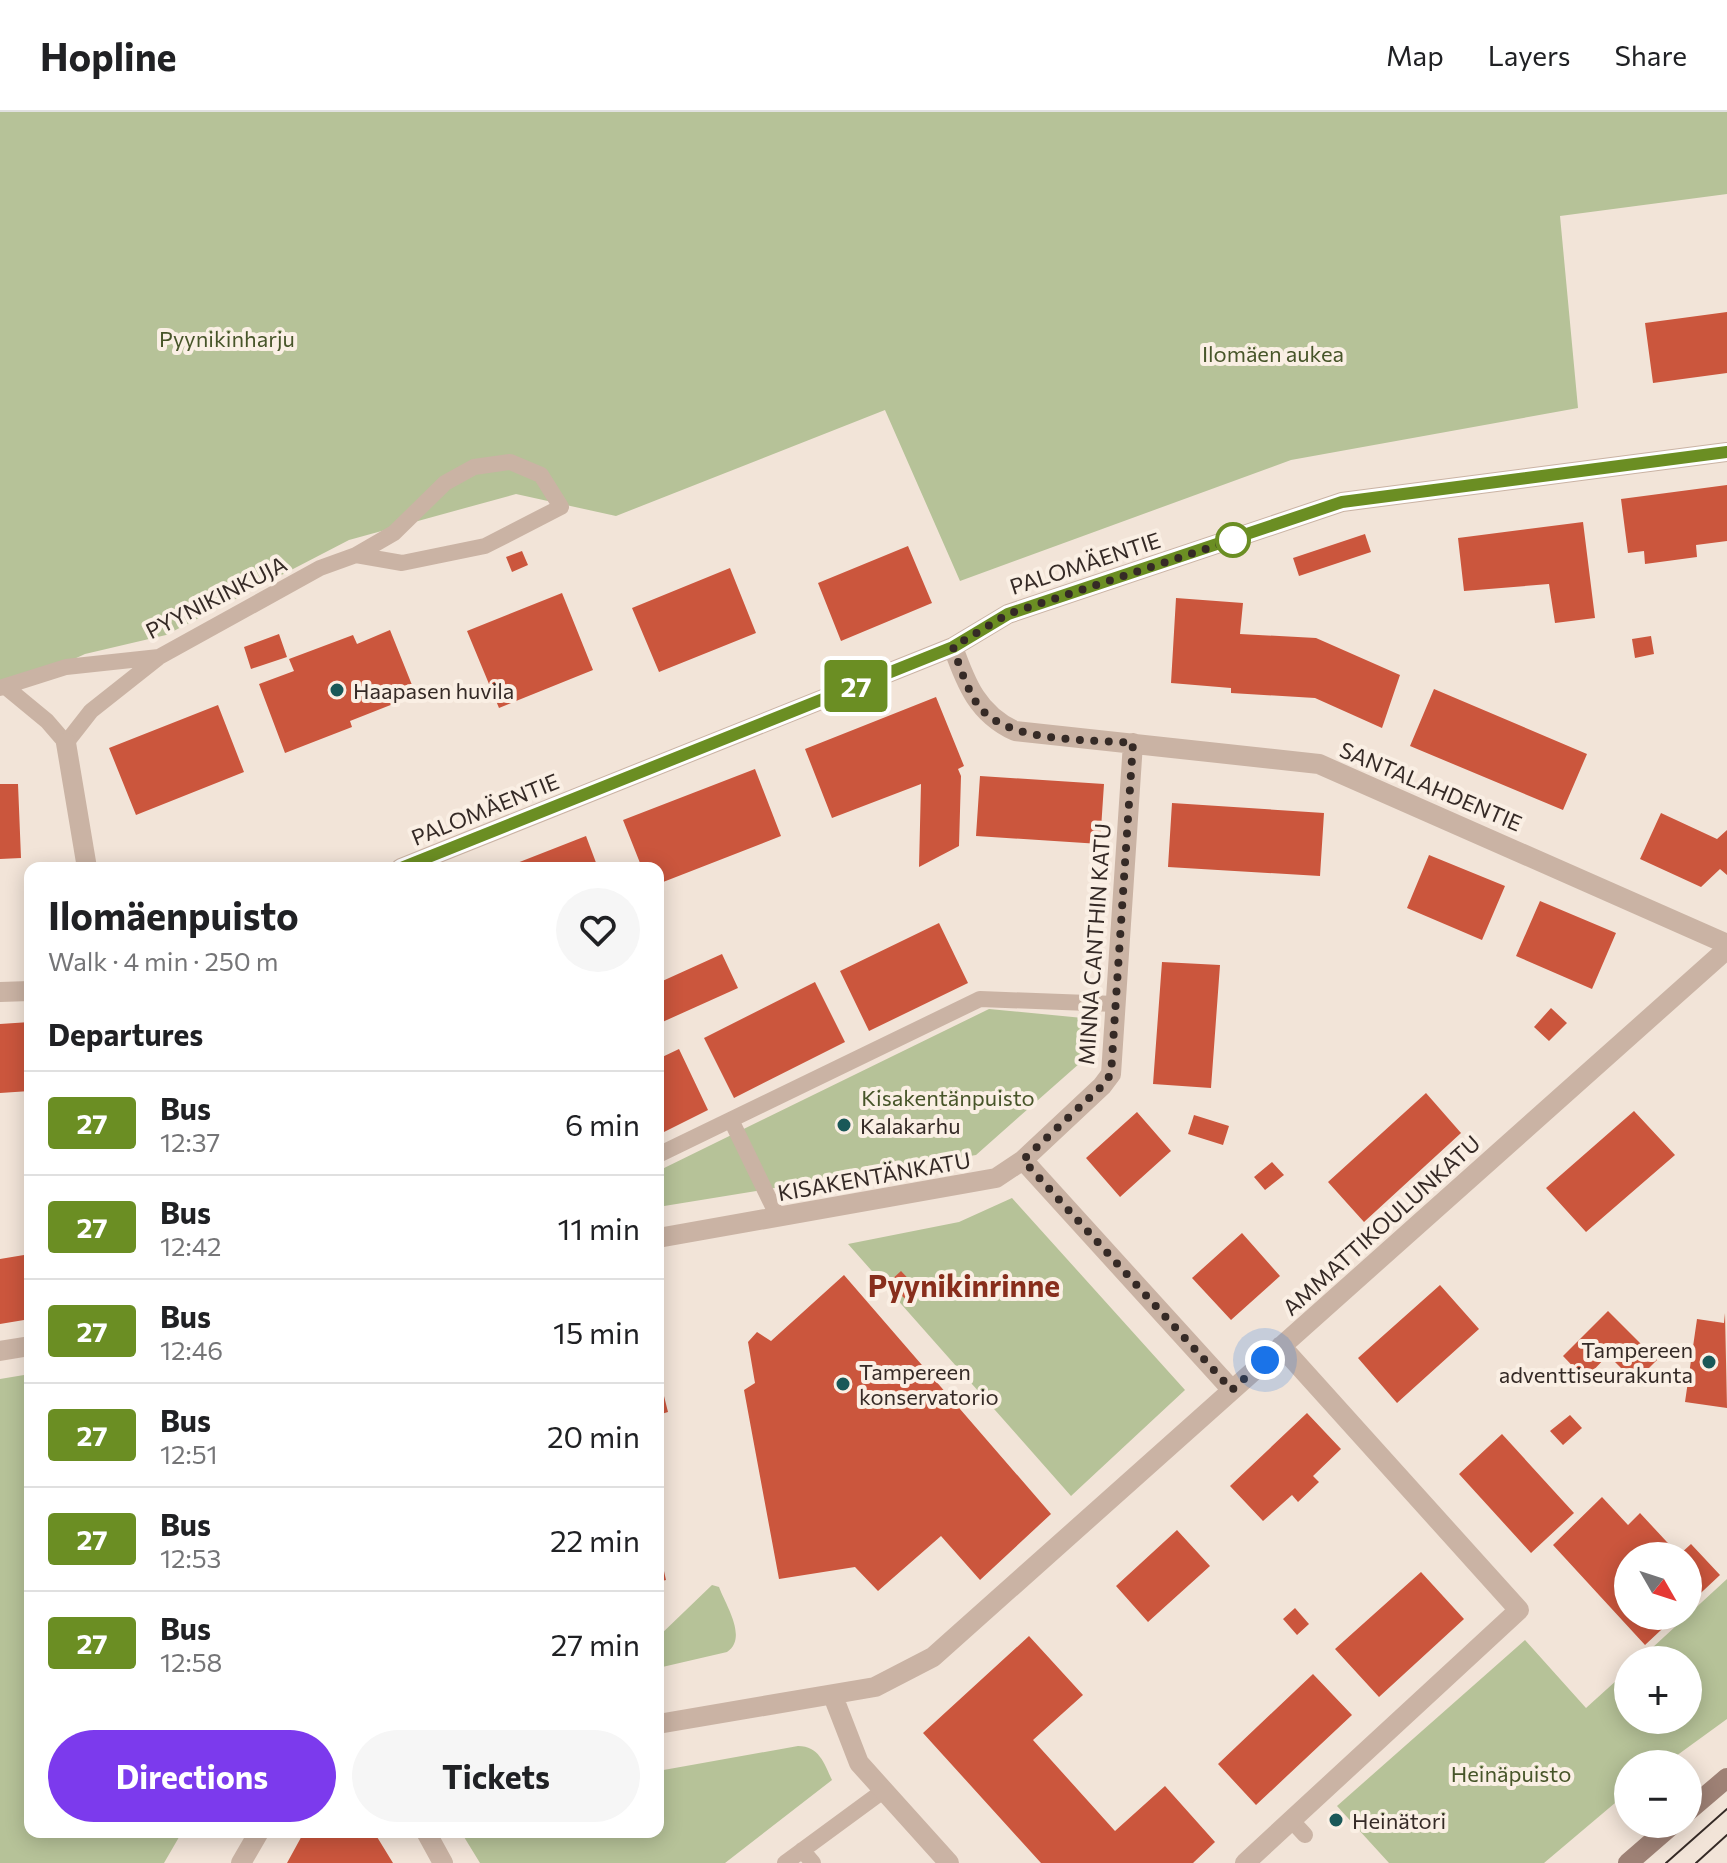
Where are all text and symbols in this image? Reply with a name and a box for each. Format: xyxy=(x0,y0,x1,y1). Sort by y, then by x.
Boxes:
text: Hopline xyxy=(40,32,177,79)
text: Map xyxy=(1386,38,1444,72)
text: Layers xyxy=(1488,38,1570,72)
text: Share xyxy=(1614,38,1687,72)
park label: Pyynikinharju xyxy=(159,325,295,352)
park label: Ilomäen aukea xyxy=(1202,340,1344,367)
unlabelled marker xyxy=(1216,523,1250,557)
street label: PALOMÄENTIE xyxy=(1006,526,1164,600)
street label: PYYNIKINKUJA xyxy=(141,550,291,644)
line badge: 27 xyxy=(820,660,892,712)
text: 27 xyxy=(840,669,872,703)
place label: Haapasen huvila xyxy=(353,677,514,704)
marker: Haapasen huvila xyxy=(328,681,346,699)
street label: SANTALAHDENTIE xyxy=(1336,735,1526,837)
street label: PALOMÄENTIE xyxy=(407,767,563,851)
street label: MINNA CANTHIN KATU xyxy=(1072,822,1116,1066)
button: heart xyxy=(556,888,640,972)
text: Ilomäenpuisto xyxy=(48,891,299,938)
text: Walk · 4 min · 250 m xyxy=(48,945,278,976)
text: Departures xyxy=(48,1015,203,1052)
park label: Kisakentänpuisto xyxy=(861,1084,1035,1111)
text: Bus xyxy=(160,1089,211,1126)
text: 6 min xyxy=(565,1105,640,1142)
text: 27 xyxy=(76,1106,108,1140)
place label: Kalakarhu xyxy=(860,1112,960,1139)
marker: Kalakarhu xyxy=(835,1116,853,1134)
text: 12:37 xyxy=(160,1126,220,1157)
street label: AMMATTIKOULUNKATU xyxy=(1277,1129,1485,1321)
street label: KISAKENTÄNKATU xyxy=(775,1146,973,1206)
text: Bus xyxy=(160,1193,211,1230)
text: 11 min xyxy=(558,1209,640,1246)
text: 27 xyxy=(76,1210,108,1244)
text: 12:42 xyxy=(160,1230,221,1261)
district label: Pyynikinrinne xyxy=(868,1266,1060,1303)
text: Bus xyxy=(160,1297,211,1334)
text: 15 min xyxy=(553,1313,640,1350)
text: 27 xyxy=(76,1314,108,1348)
text: 12:46 xyxy=(160,1334,223,1365)
place label: Tampereen adventtiseurakunta xyxy=(1499,1336,1693,1388)
your location xyxy=(1245,1340,1285,1380)
marker: Tampereen adventtiseurakunta xyxy=(1700,1353,1718,1371)
place label: Tampereen konservatorio xyxy=(859,1358,999,1410)
marker: Tampereen konservatorio xyxy=(834,1375,852,1393)
text: Bus xyxy=(160,1401,211,1438)
text: 20 min xyxy=(547,1417,640,1454)
text: 27 xyxy=(76,1418,108,1452)
text: 12:51 xyxy=(160,1438,218,1469)
text: Bus xyxy=(160,1505,211,1542)
text: 22 min xyxy=(550,1521,640,1558)
text: 27 xyxy=(76,1522,108,1556)
text: 12:53 xyxy=(160,1542,221,1573)
north arrow xyxy=(1614,1542,1702,1630)
map controls xyxy=(1614,1542,1702,1838)
text: Bus xyxy=(160,1609,211,1646)
text: 27 min xyxy=(551,1625,640,1662)
text: 27 xyxy=(76,1626,108,1660)
text: 12:58 xyxy=(160,1646,222,1677)
button: + xyxy=(1614,1646,1702,1734)
button: Directions xyxy=(48,1730,336,1822)
button: Tickets xyxy=(352,1730,640,1822)
button: − xyxy=(1614,1750,1702,1838)
park label: Heinäpuisto xyxy=(1451,1760,1571,1787)
place label: Heinätori xyxy=(1352,1807,1446,1834)
marker: Heinätori xyxy=(1327,1811,1345,1829)

